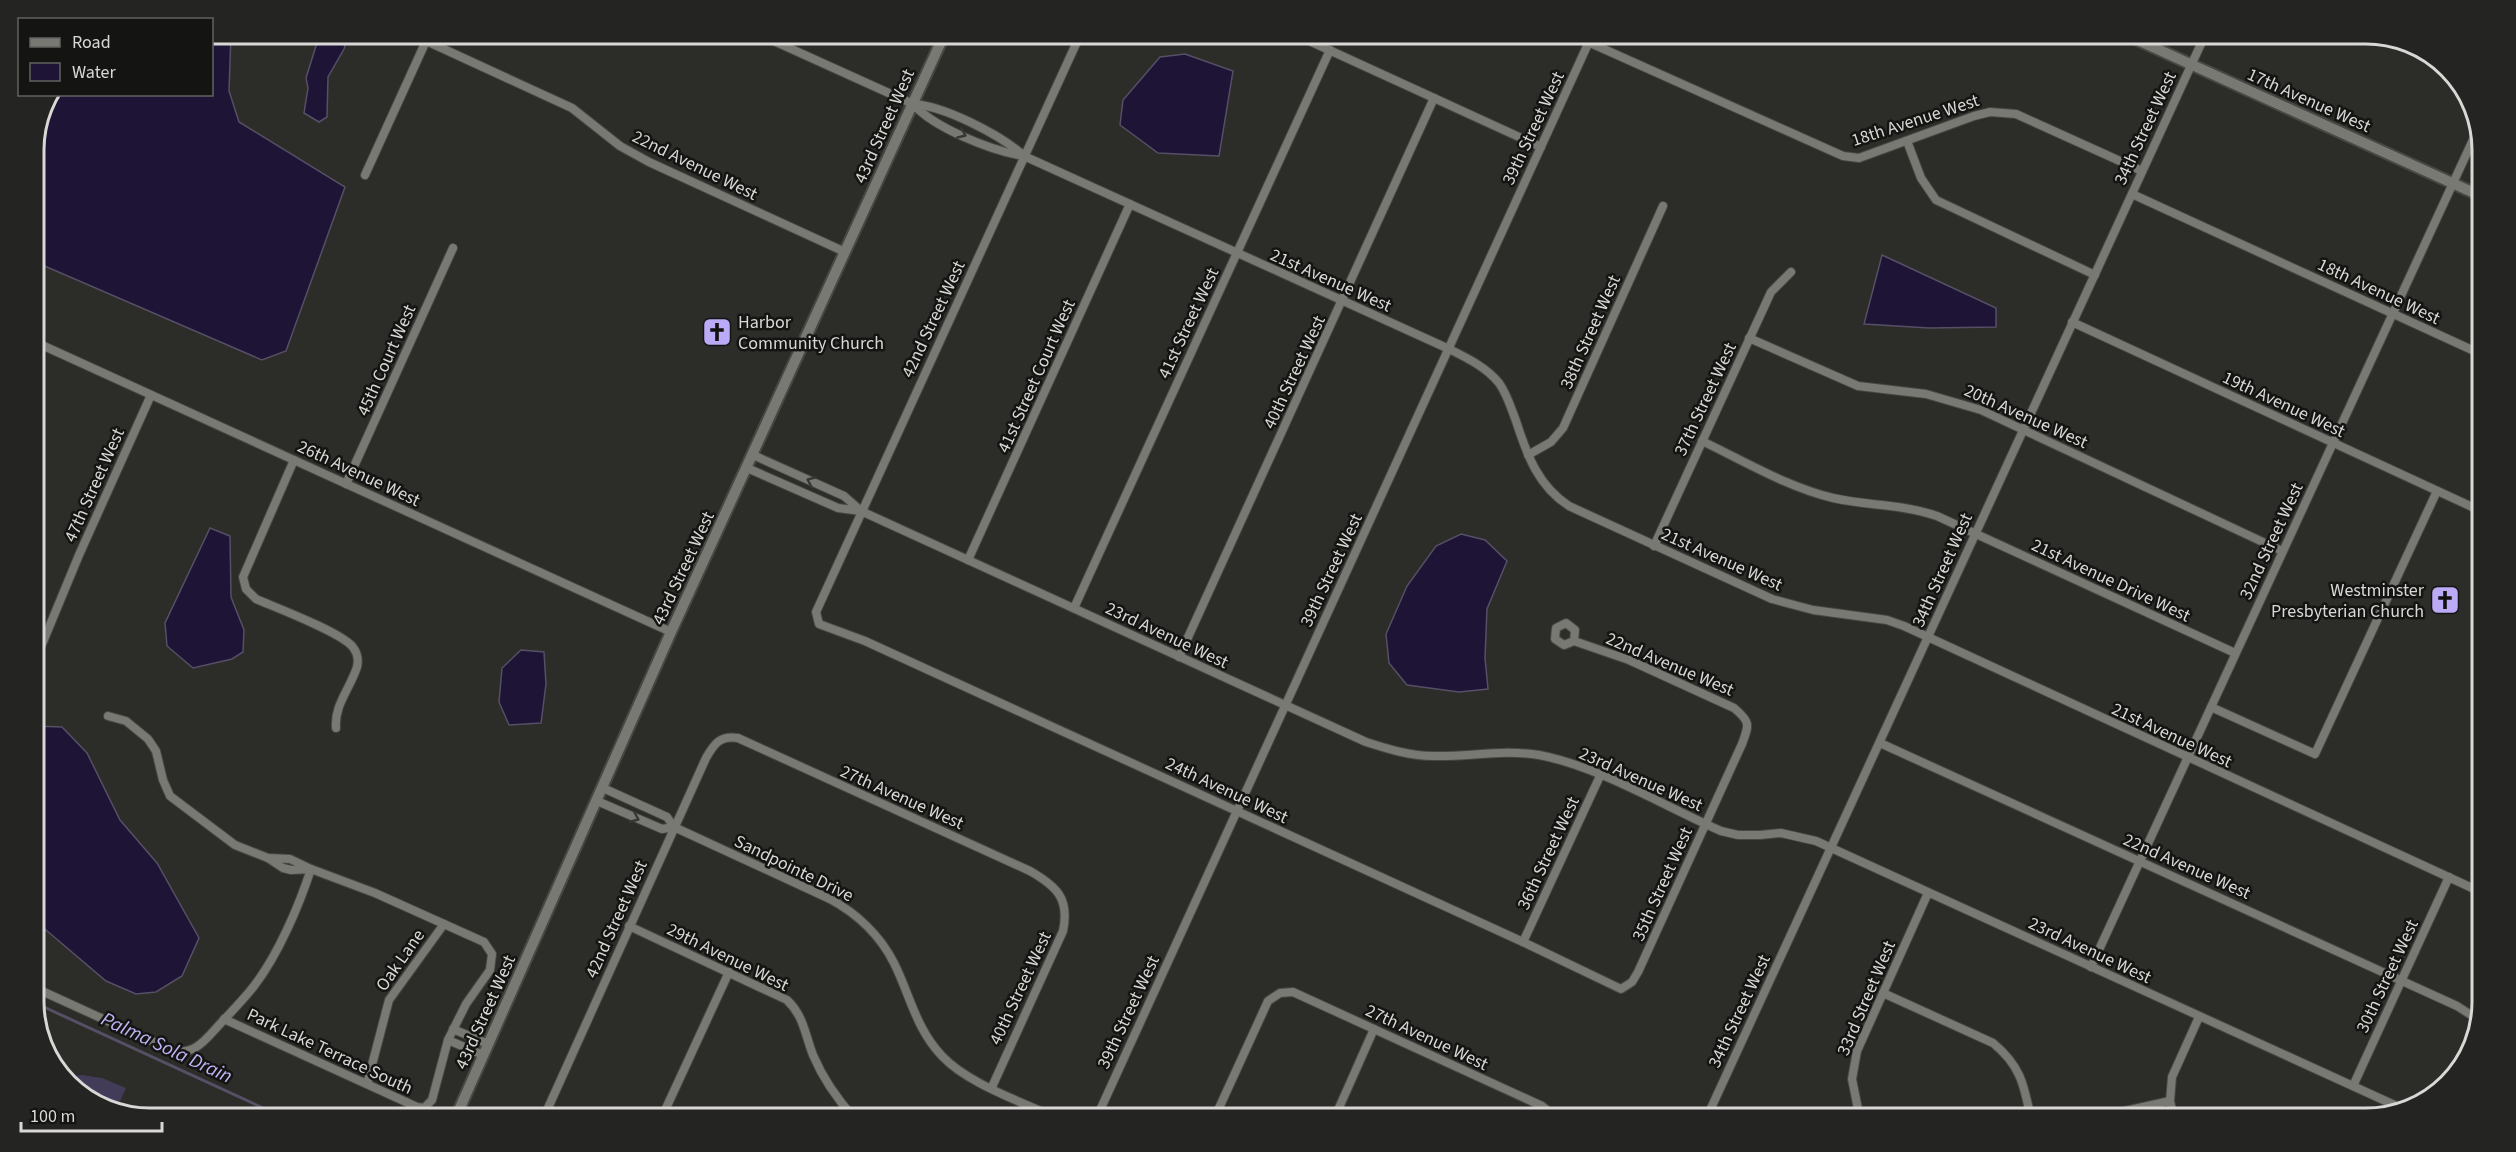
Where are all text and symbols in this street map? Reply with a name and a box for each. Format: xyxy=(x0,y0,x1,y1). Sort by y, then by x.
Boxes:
legend xyxy=(18,18,213,96)
text: Road xyxy=(72,30,111,55)
text: Water xyxy=(72,60,116,85)
street label: 17th Avenue West xyxy=(2243,62,2375,139)
street label: 43rd Street West xyxy=(848,65,921,187)
street label: 39th Street West xyxy=(1496,67,1571,189)
street label: 34th Street West xyxy=(2108,67,2183,189)
street label: 18th Avenue West xyxy=(1848,88,1982,153)
street label: 22nd Avenue West xyxy=(628,124,762,207)
one-way arrow xyxy=(955,127,966,139)
street label: 21st Avenue West xyxy=(1266,243,1395,318)
street label: 18th Avenue West xyxy=(2313,252,2444,331)
street label: 42nd Street West xyxy=(895,257,971,382)
street label: 41st Street West xyxy=(1152,264,1225,383)
street label: 38th Street West xyxy=(1554,271,1627,393)
street label: 41st Street Court West xyxy=(991,295,1082,457)
street label: 45th Court West xyxy=(351,301,422,420)
place label: Harbor Community Church xyxy=(738,310,884,356)
street label: 40th Street West xyxy=(1257,311,1332,433)
church icon: Harbor Community Church xyxy=(701,316,733,348)
street label: 37th Street West xyxy=(1668,338,1743,460)
street label: 19th Avenue West xyxy=(2218,365,2349,444)
street label: 20th Avenue West xyxy=(1960,378,2092,455)
street label: 47th Street West xyxy=(58,424,131,546)
street label: 26th Avenue West xyxy=(293,434,424,513)
one-way arrow xyxy=(807,477,818,489)
street label: 32nd Street West xyxy=(2233,479,2309,604)
street label: 43rd Street West xyxy=(646,507,721,629)
street label: 39th Street West xyxy=(1294,509,1369,631)
street label: 34th Street West xyxy=(1906,509,1979,631)
street label: 21st Avenue West xyxy=(1657,522,1786,597)
street label: 21st Avenue Drive West xyxy=(2027,533,2194,628)
place label: Westminster Presbyterian Church xyxy=(2271,578,2425,624)
church icon: Westminster Presbyterian Church xyxy=(2429,584,2461,616)
street label: 23rd Avenue West xyxy=(1101,596,1232,675)
street label: 22nd Avenue West xyxy=(1602,626,1738,703)
street label: 21st Avenue West xyxy=(2108,697,2236,774)
street label: 23rd Avenue West xyxy=(1575,741,1707,818)
street label: 24th Avenue West xyxy=(1161,751,1292,830)
street label: 27th Avenue West xyxy=(836,759,968,836)
street label: 36th Street West xyxy=(1511,792,1586,914)
one-way arrow xyxy=(629,811,640,823)
street label: 35th Street West xyxy=(1626,823,1699,945)
street label: 22nd Avenue West xyxy=(2119,827,2254,906)
street label: Sandpointe Drive xyxy=(730,829,858,908)
street label: 42nd Street West xyxy=(579,856,654,982)
street label: 23rd Avenue West xyxy=(2024,911,2155,990)
street label: 30th Street West xyxy=(2350,915,2425,1037)
street label: 29th Avenue West xyxy=(663,917,793,998)
street label: Oak Lane xyxy=(370,924,431,996)
street label: 40th Street West xyxy=(983,927,1058,1049)
street label: 33rd Street West xyxy=(1831,937,1902,1060)
street label: 34th Street West xyxy=(1702,950,1777,1072)
street label: 43rd Street West xyxy=(449,951,522,1073)
street label: 39th Street West xyxy=(1091,951,1166,1073)
street label: 27th Avenue West xyxy=(1361,998,1492,1077)
street label: Park Lake Terrace South xyxy=(243,1002,417,1101)
water label: Palma Sola Drain xyxy=(96,1005,237,1091)
scale bar xyxy=(21,1095,162,1133)
text: 100 m xyxy=(30,1104,75,1129)

